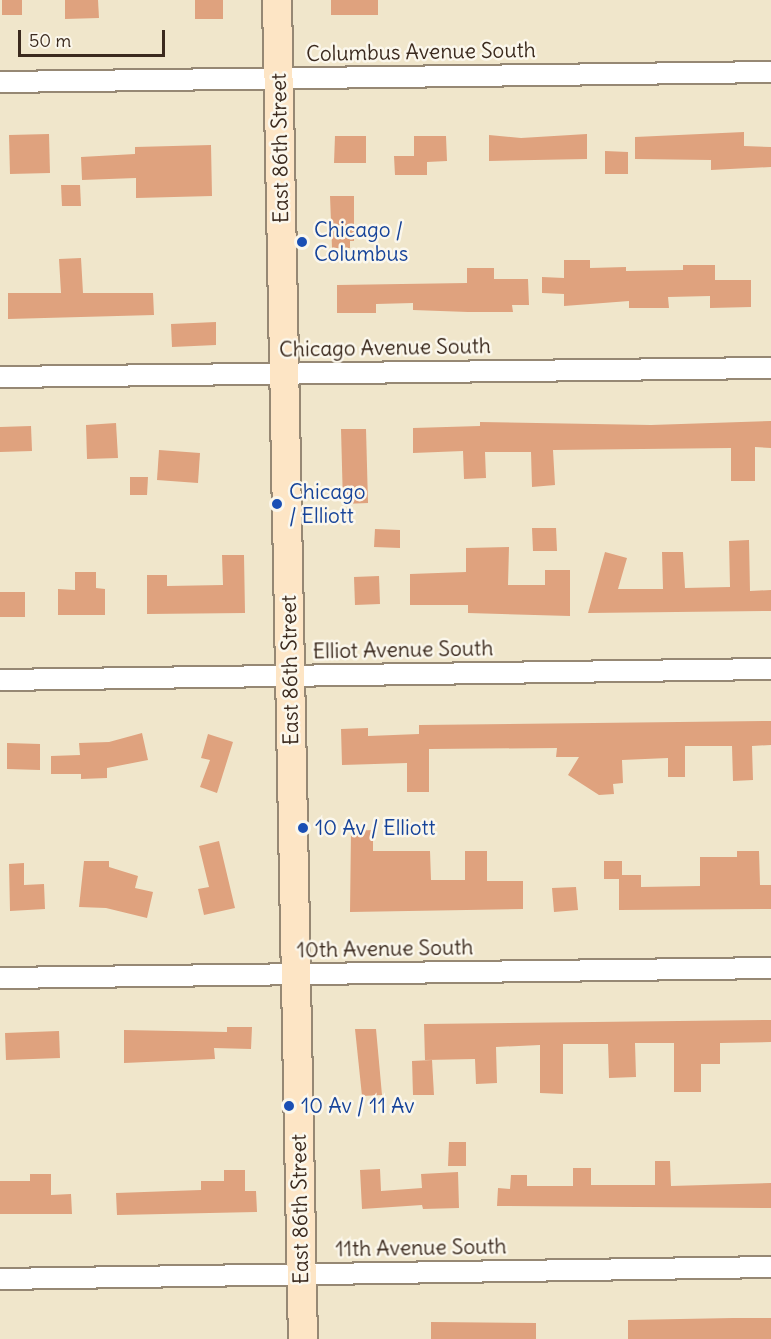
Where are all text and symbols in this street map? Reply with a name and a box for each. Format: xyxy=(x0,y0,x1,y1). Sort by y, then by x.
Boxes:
scale bar xyxy=(21,18,168,56)
text: 50 m xyxy=(29,29,71,52)
street label: Columbus Avenue South xyxy=(306,37,536,67)
street label: East 86th Street xyxy=(266,73,294,223)
place label: Chicago / Columbus xyxy=(314,217,408,267)
marker: Chicago / Columbus xyxy=(295,235,309,249)
street label: Chicago Avenue South xyxy=(279,334,491,362)
place label: Chicago / Elliott xyxy=(289,479,366,529)
marker: Chicago / Elliott xyxy=(270,497,284,511)
street label: East 86th Street xyxy=(276,595,304,745)
street label: Elliot Avenue South xyxy=(313,636,493,664)
place label: 10 Av / Elliott xyxy=(315,815,436,841)
marker: 10 Av / Elliott xyxy=(296,821,310,835)
street label: 10th Avenue South xyxy=(296,935,474,963)
place label: 10 Av / 11 Av xyxy=(301,1093,415,1119)
marker: 10 Av / 11 Av xyxy=(282,1099,296,1113)
street label: East 86th Street xyxy=(286,1134,314,1284)
street label: 11th Avenue South xyxy=(335,1234,507,1262)

